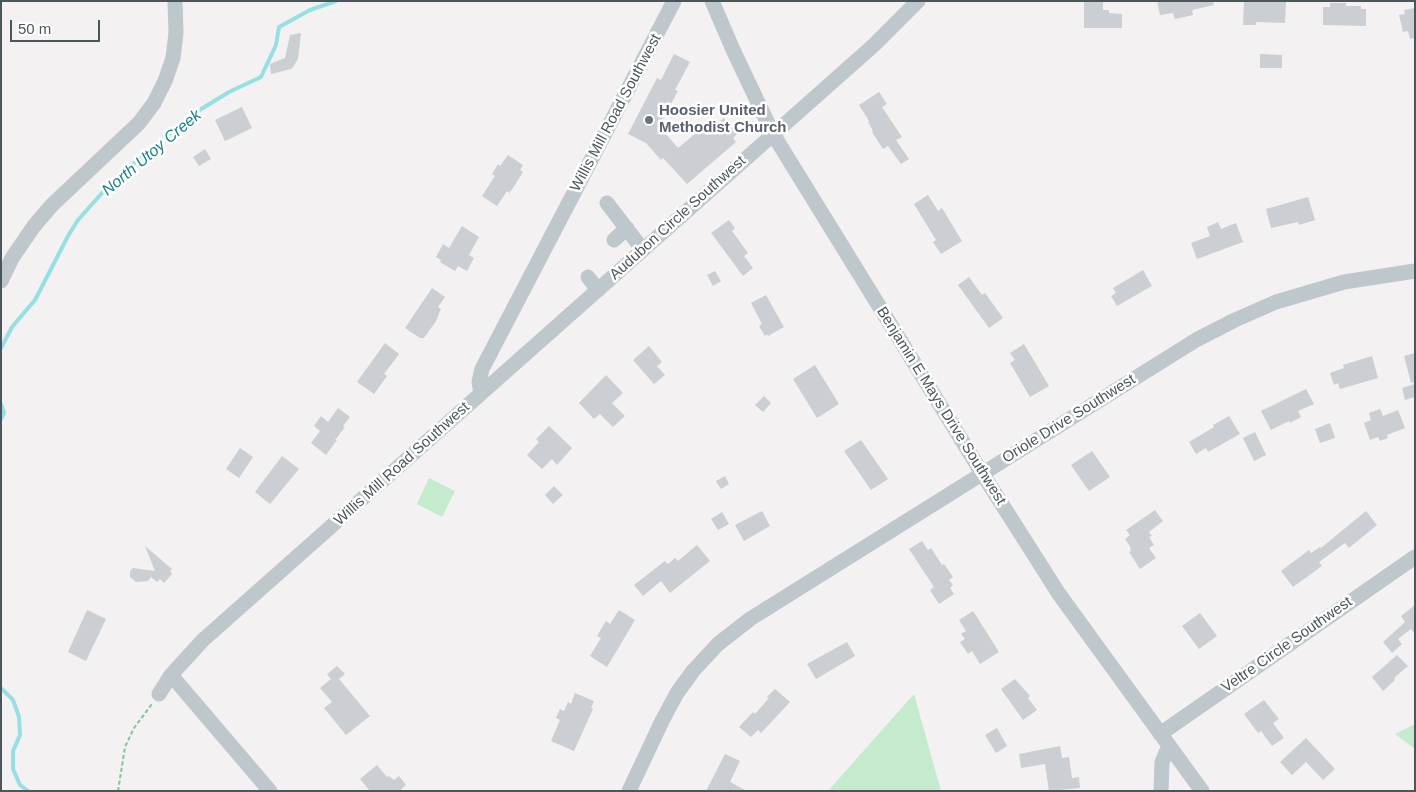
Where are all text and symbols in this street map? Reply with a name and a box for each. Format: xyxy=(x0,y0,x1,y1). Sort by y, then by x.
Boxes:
scale bar xyxy=(12,10,102,42)
text: 50 m xyxy=(18,20,51,37)
street label: Willis Mill Road Southwest xyxy=(567,31,665,195)
place label: Hoosier United Methodist Church xyxy=(659,102,786,137)
water label: North Utoy Creek xyxy=(98,106,206,200)
marker: Hoosier United Methodist Church xyxy=(643,114,655,126)
street label: Audubon Circle Southwest xyxy=(606,152,750,284)
street label: Benjamin E Mays Drive Southwest xyxy=(872,304,1010,508)
street label: Oriole Drive Southwest xyxy=(999,371,1139,467)
street label: Willis Mill Road Southwest xyxy=(331,398,473,530)
street label: Veltre Circle Southwest xyxy=(1218,593,1356,697)

